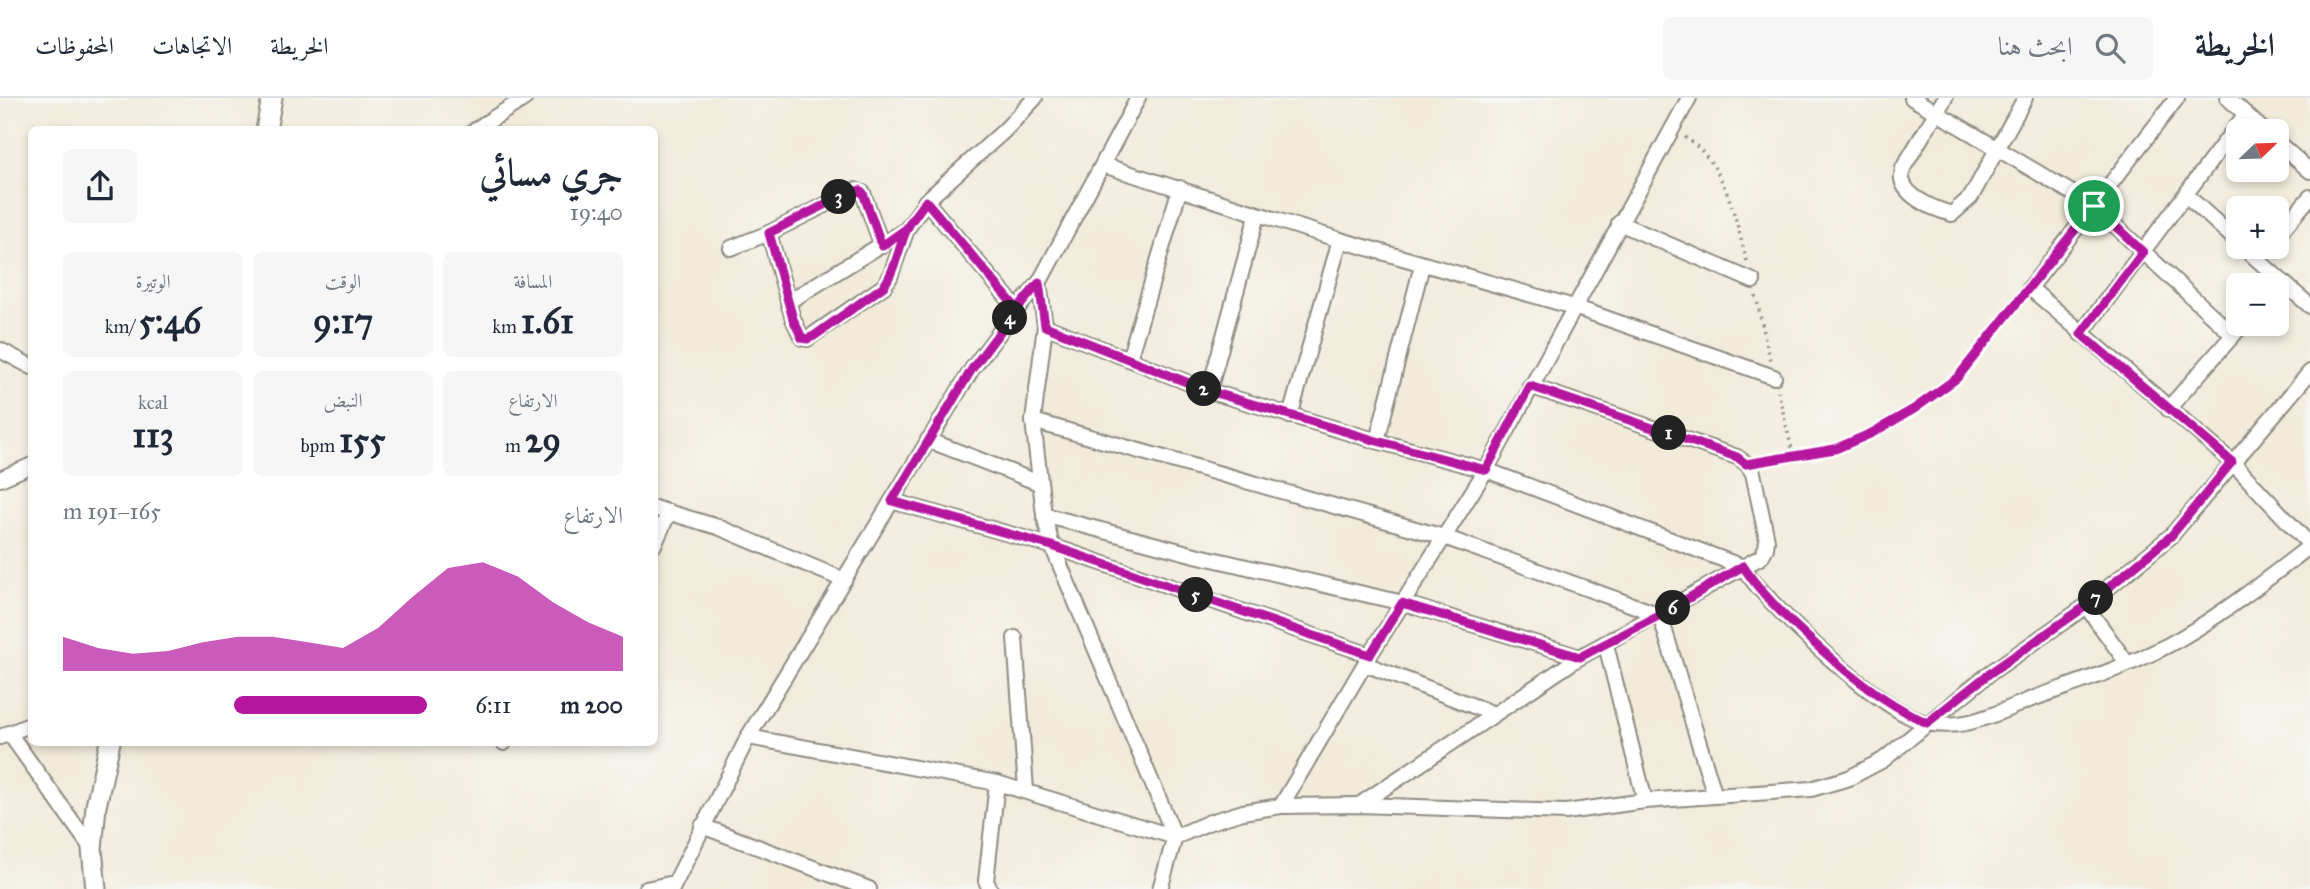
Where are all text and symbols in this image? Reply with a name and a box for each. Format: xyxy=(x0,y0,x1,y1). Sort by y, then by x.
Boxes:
search box xyxy=(1663,17,2153,80)
text: الخريطة xyxy=(2195,25,2275,65)
icon: search xyxy=(2091,29,2129,67)
text: ابحث هنا xyxy=(1998,30,2073,62)
text: المحفوظات xyxy=(35,31,114,61)
text: الاتجاهات xyxy=(152,31,232,61)
text: الخريطة xyxy=(270,31,329,61)
north arrow xyxy=(2226,119,2289,182)
map controls xyxy=(2226,119,2289,336)
button: share xyxy=(63,149,137,223)
text: جري مسائي xyxy=(479,149,623,195)
pin xyxy=(2064,176,2124,236)
pin: 3 xyxy=(822,180,856,214)
text: 3 xyxy=(835,185,842,208)
icon: arrive xyxy=(2075,187,2113,225)
button: + xyxy=(2226,196,2289,259)
text: 19:40 xyxy=(570,198,623,226)
text: الوتيرة xyxy=(135,270,171,293)
text: الوقت xyxy=(325,270,361,293)
text: المسافة xyxy=(514,270,552,293)
button: − xyxy=(2226,273,2289,336)
text: 5:46 xyxy=(139,300,201,343)
text: 9:17 xyxy=(313,300,373,343)
text: 1.61 xyxy=(521,300,574,343)
pin: 4 xyxy=(992,300,1028,336)
text: 4 xyxy=(1004,306,1015,329)
text: /km xyxy=(105,315,139,338)
text: km xyxy=(492,315,521,338)
pin: 2 xyxy=(1186,372,1222,406)
text: 2 xyxy=(1199,377,1208,400)
text: النبض xyxy=(323,389,363,412)
text: الارتفاع xyxy=(508,389,558,412)
text: kcal xyxy=(138,391,168,414)
text: 113 xyxy=(132,414,174,457)
pin: 1 xyxy=(1652,416,1686,450)
text: 155 xyxy=(339,419,385,462)
text: 29 xyxy=(525,419,561,462)
text: 1 xyxy=(1665,421,1672,444)
text: bpm xyxy=(301,434,339,457)
text: m xyxy=(505,434,525,457)
text: 165–191 m xyxy=(63,497,161,525)
text: الارتفاع xyxy=(563,501,623,529)
pin: 5 xyxy=(1178,578,1214,612)
pin: 7 xyxy=(2078,580,2114,616)
text: 5 xyxy=(1191,583,1200,606)
text: 7 xyxy=(2090,586,2101,609)
pin: 6 xyxy=(1656,590,1690,626)
text: 6 xyxy=(1668,596,1677,619)
text: 6:11 xyxy=(475,691,511,719)
text: 200 m xyxy=(561,691,623,719)

